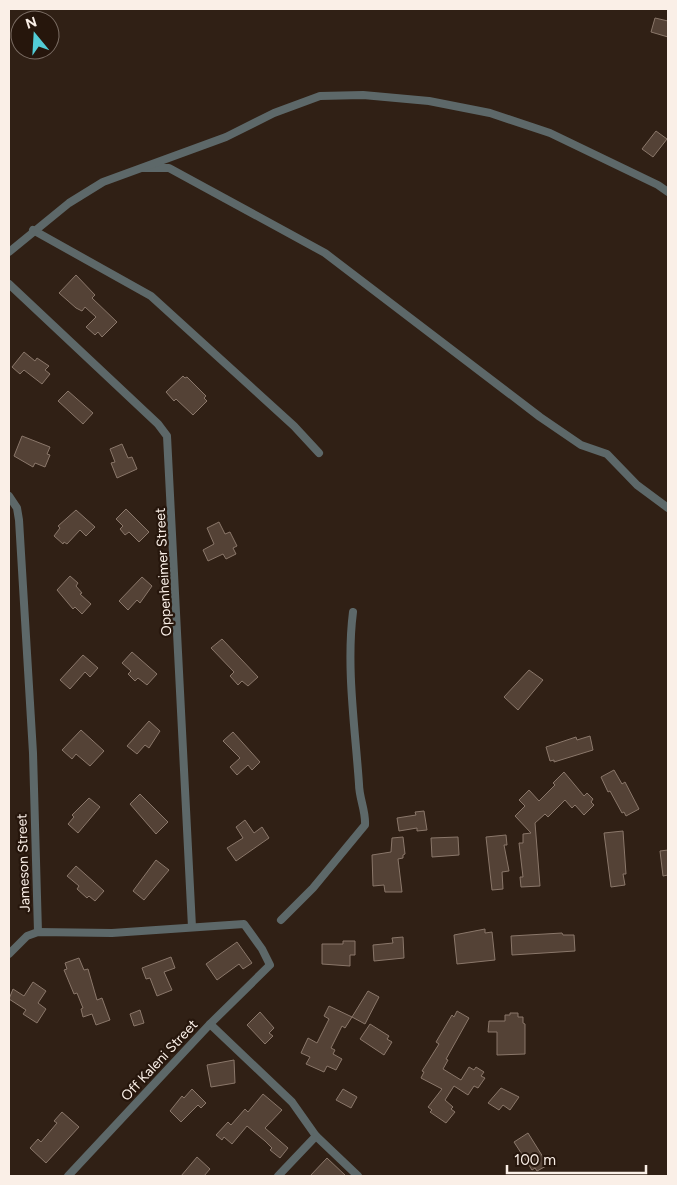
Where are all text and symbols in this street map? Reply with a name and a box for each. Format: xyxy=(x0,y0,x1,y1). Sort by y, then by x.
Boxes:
north arrow xyxy=(10,10,60,60)
text: N xyxy=(23,13,39,33)
street label: Oppenheimer Street xyxy=(152,507,175,637)
street label: Jameson Street xyxy=(13,813,34,913)
street label: Off Kaleni Street xyxy=(117,1016,201,1104)
scale bar xyxy=(507,1142,646,1174)
text: 100 m xyxy=(514,1151,556,1169)

